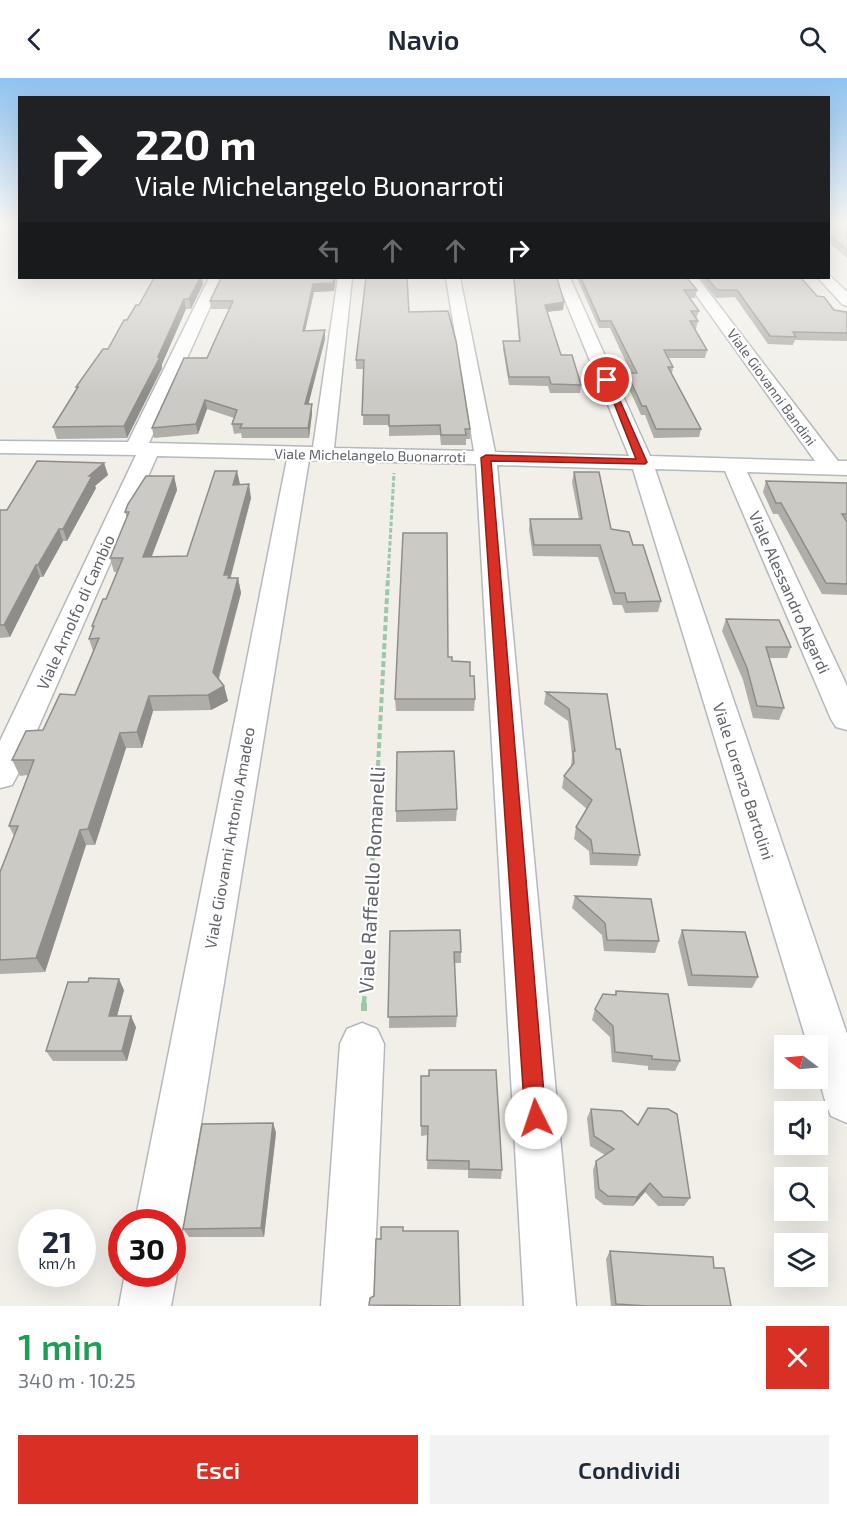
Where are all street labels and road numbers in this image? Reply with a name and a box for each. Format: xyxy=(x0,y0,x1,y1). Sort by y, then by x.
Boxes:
street label: Viale Giovanni Bandini xyxy=(724,325,820,449)
street label: Viale Michelangelo Buonarroti xyxy=(274,445,466,465)
street label: Viale Alessandro Algardi xyxy=(746,508,834,676)
street label: Viale Arnolfo di Cambio xyxy=(32,531,118,693)
street label: Viale Lorenzo Bartolini xyxy=(710,700,778,862)
street label: Viale Giovanni Antonio Amadeo xyxy=(200,726,258,950)
street label: Viale Raffaello Romanelli xyxy=(353,766,389,994)

